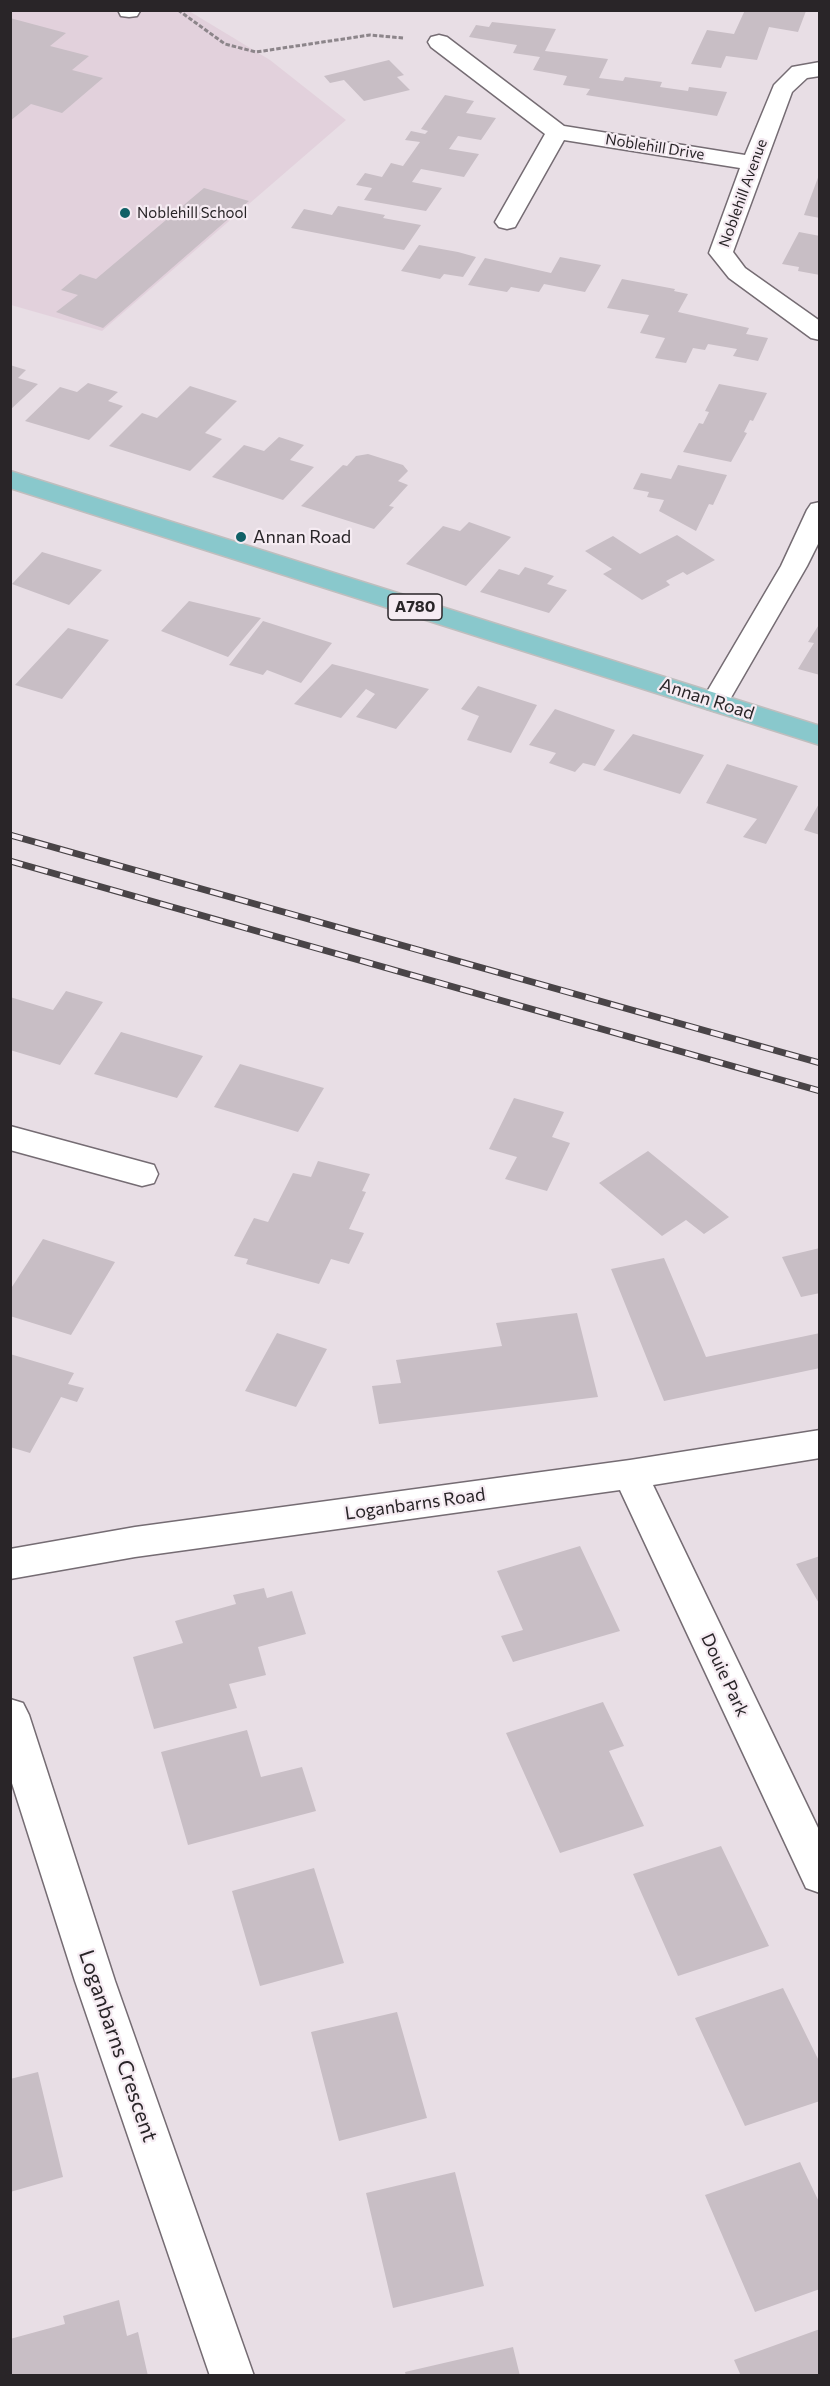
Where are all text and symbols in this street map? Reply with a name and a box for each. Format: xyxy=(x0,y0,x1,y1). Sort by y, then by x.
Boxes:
street label: Noblehill Drive xyxy=(604,130,706,164)
street label: Noblehill Avenue xyxy=(715,136,771,250)
place label: Noblehill School xyxy=(137,204,247,222)
marker: Noblehill School xyxy=(118,206,132,220)
place label: Annan Road xyxy=(253,526,351,548)
marker: Annan Road xyxy=(234,530,248,544)
road number: A780 xyxy=(388,594,442,620)
street label: Annan Road xyxy=(657,674,757,724)
street label: Loganbarns Road xyxy=(343,1483,487,1525)
street label: Douie Park xyxy=(696,1630,754,1720)
street label: Loganbarns Crescent xyxy=(73,1947,163,2145)

